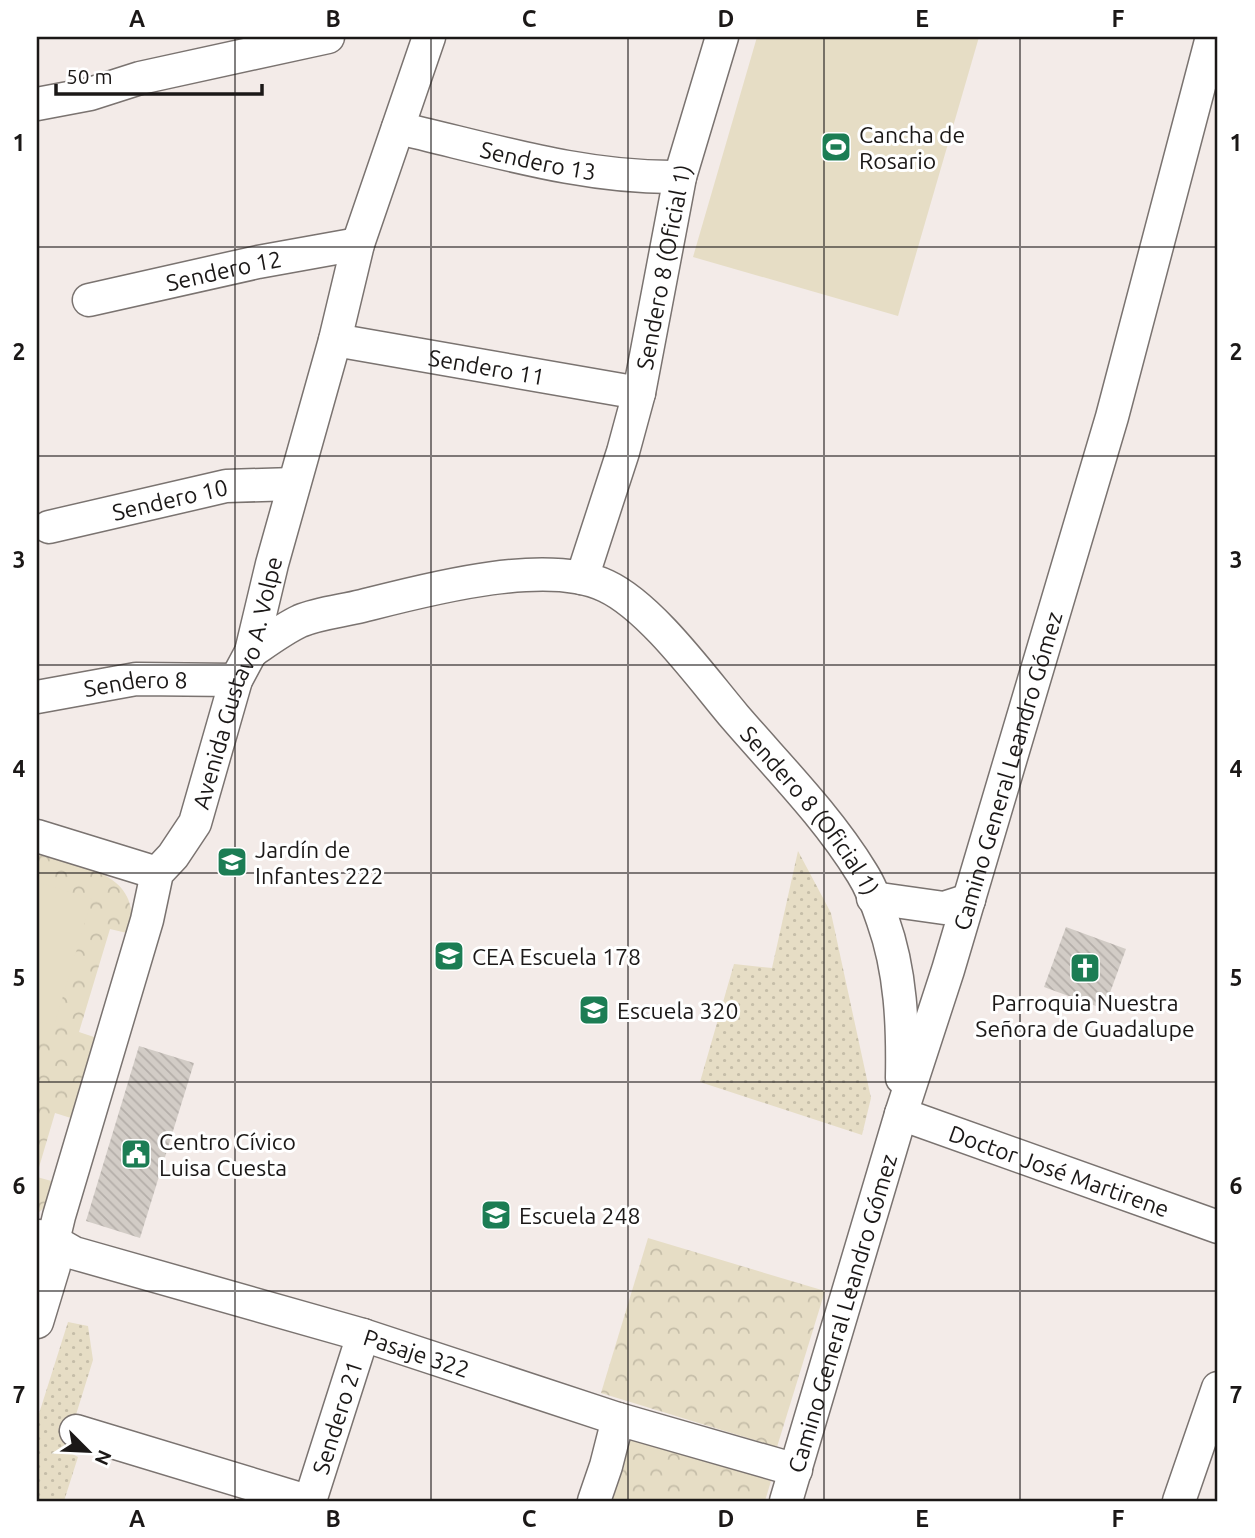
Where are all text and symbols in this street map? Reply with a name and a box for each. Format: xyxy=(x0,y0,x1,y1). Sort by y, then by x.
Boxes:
text: A xyxy=(129,6,145,31)
text: B xyxy=(325,6,341,31)
text: C xyxy=(522,6,537,31)
text: D xyxy=(718,6,734,31)
text: E xyxy=(915,6,929,31)
text: F xyxy=(1112,6,1125,31)
scale bar xyxy=(56,52,262,96)
text: 50 m xyxy=(66,64,113,88)
place label: Cancha de Rosario xyxy=(859,122,965,173)
text: 1 xyxy=(13,130,25,155)
sports icon: Cancha de Rosario xyxy=(819,130,853,164)
text: 1 xyxy=(1230,130,1242,155)
street label: Sendero 13 xyxy=(478,136,598,184)
street label: Sendero 8 (Oficial 1) xyxy=(631,161,697,372)
street label: Sendero 12 xyxy=(164,246,283,295)
text: 2 xyxy=(13,339,25,364)
text: 2 xyxy=(1230,339,1242,364)
street label: Sendero 11 xyxy=(427,344,547,389)
street label: Sendero 10 xyxy=(110,474,230,524)
text: 3 xyxy=(13,547,25,572)
text: 3 xyxy=(1230,547,1242,572)
street label: Avenida Gustavo A. Volpe xyxy=(187,554,286,812)
street label: Camino General Leandro Gómez xyxy=(948,608,1066,933)
street label: Sendero 8 xyxy=(82,666,188,701)
street label: Sendero 8 (Oficial 1) xyxy=(736,721,884,899)
text: 4 xyxy=(13,756,26,781)
text: 4 xyxy=(1230,756,1243,781)
place label: Jardín de Infantes 222 xyxy=(255,837,384,888)
school or university icon: Jardín de Infantes 222 xyxy=(215,845,249,879)
school or university icon: CEA Escuela 178 xyxy=(432,939,466,973)
place label: CEA Escuela 178 xyxy=(472,944,641,969)
church icon: Parroquia Nuestra Señora de Guadalupe xyxy=(1068,951,1102,985)
text: 5 xyxy=(13,965,25,990)
text: 5 xyxy=(1230,965,1242,990)
place label: Parroquia Nuestra Señora de Guadalupe xyxy=(975,990,1195,1041)
school or university icon: Escuela 320 xyxy=(577,993,611,1027)
place label: Escuela 320 xyxy=(617,998,739,1023)
street label: Doctor José Martirene xyxy=(946,1120,1173,1221)
place label: Centro Cívico Luisa Cuesta xyxy=(159,1129,296,1180)
public building icon: Centro Cívico Luisa Cuesta xyxy=(119,1137,153,1171)
street label: Camino General Leandro Gómez xyxy=(783,1151,901,1475)
text: 6 xyxy=(13,1173,26,1198)
text: 6 xyxy=(1230,1173,1243,1198)
school or university icon: Escuela 248 xyxy=(479,1198,513,1232)
place label: Escuela 248 xyxy=(519,1203,641,1228)
street label: Pasaje 322 xyxy=(361,1324,473,1382)
street label: Sendero 21 xyxy=(307,1357,367,1477)
text: 7 xyxy=(13,1382,25,1407)
text: 7 xyxy=(1230,1382,1242,1407)
north arrow xyxy=(52,1416,122,1486)
text: N xyxy=(91,1447,116,1469)
text: A xyxy=(129,1506,145,1531)
text: B xyxy=(325,1506,341,1531)
text: C xyxy=(522,1506,537,1531)
text: D xyxy=(718,1506,734,1531)
text: E xyxy=(915,1506,929,1531)
text: F xyxy=(1112,1506,1125,1531)

